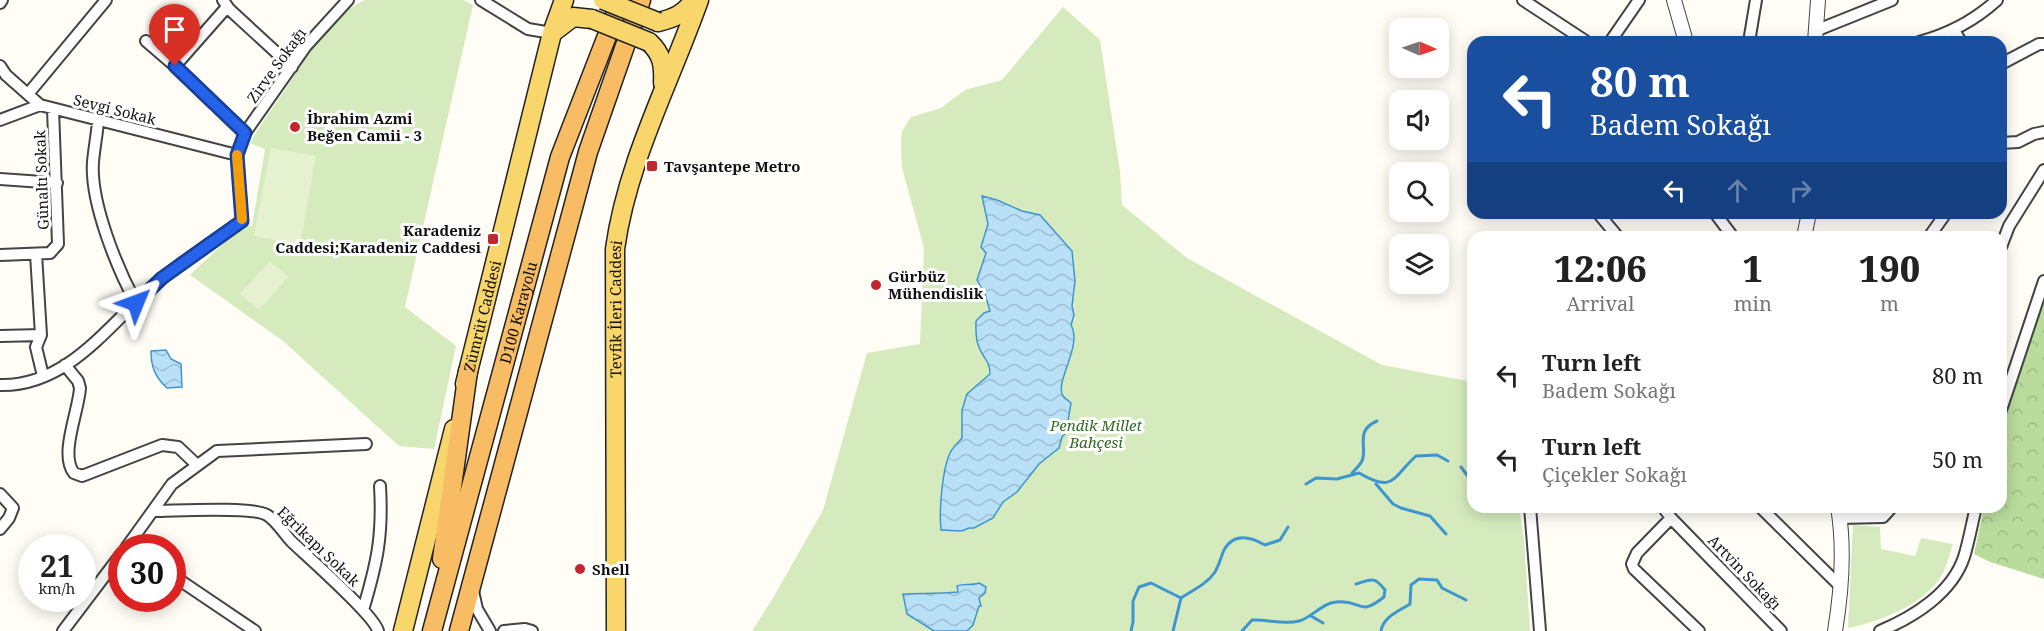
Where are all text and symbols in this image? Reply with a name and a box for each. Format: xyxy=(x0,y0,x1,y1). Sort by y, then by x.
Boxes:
pin xyxy=(149,4,200,66)
icon: arrive xyxy=(158,13,191,46)
north arrow xyxy=(1389,18,1449,78)
map controls xyxy=(1389,18,1449,294)
street label: Zirve Sokağı xyxy=(242,23,310,107)
text: 80 m xyxy=(1590,52,1690,109)
icon: left xyxy=(1491,60,1569,138)
street label: Sevgi Sokak xyxy=(72,89,159,129)
button: sound xyxy=(1389,90,1449,150)
text: Badem Sokağı xyxy=(1590,106,1771,143)
place label: İbrahim Azmi Beğen Camii - 3 xyxy=(307,108,422,145)
marker: İbrahim Azmi Beğen Camii - 3 xyxy=(288,120,302,134)
street label: Günaltı Sokak xyxy=(29,130,53,230)
place label: Tavşantepe Metro xyxy=(664,156,800,176)
marker: Tavşantepe Metro xyxy=(645,159,659,173)
button: search xyxy=(1389,162,1449,222)
icon: left xyxy=(1658,174,1691,207)
icon: ahead xyxy=(1721,174,1754,207)
icon: right xyxy=(1784,174,1817,207)
place label: Karadeniz Caddesi;Karadeni̇z Caddesi̇ xyxy=(275,220,482,257)
marker: Karadeniz Caddesi;Karadeni̇z Caddesi̇ xyxy=(486,232,500,246)
button: layers xyxy=(1389,234,1449,294)
street label: Tevfik İleri Caddesi xyxy=(605,239,626,378)
text: 12:06 xyxy=(1554,244,1647,293)
text: 1 xyxy=(1743,244,1763,293)
text: 190 xyxy=(1859,244,1920,293)
street label: Zümrüt Caddesi xyxy=(458,258,505,374)
street label: D100 Karayolu xyxy=(495,259,542,366)
place label: Gürbüz Mühendislik xyxy=(888,266,984,303)
position arrow xyxy=(104,271,168,335)
marker: Gürbüz Mühendislik xyxy=(869,278,883,292)
text: Arrival xyxy=(1566,290,1635,317)
text: min xyxy=(1734,290,1772,317)
text: m xyxy=(1880,290,1899,317)
text: Turn left xyxy=(1542,347,1641,377)
icon: left xyxy=(1491,359,1524,392)
text: 80 m xyxy=(1932,360,1983,390)
text: Badem Sokağı xyxy=(1542,377,1676,404)
park label: Pendik Millet Bahçesi xyxy=(1049,415,1142,452)
text: Turn left xyxy=(1542,431,1641,461)
icon: left xyxy=(1491,443,1524,476)
text: 50 m xyxy=(1932,444,1983,474)
text: Çiçekler Sokağı xyxy=(1542,461,1687,488)
street label: Eğrikapı Sokak xyxy=(273,502,365,591)
street label: Artvin Sokağı xyxy=(1704,530,1786,614)
speed limit sign: 30 xyxy=(108,534,186,612)
text: 21 xyxy=(40,545,74,586)
place label: Shell xyxy=(592,559,631,579)
marker: Shell xyxy=(573,562,587,576)
text: km/h xyxy=(39,578,75,598)

